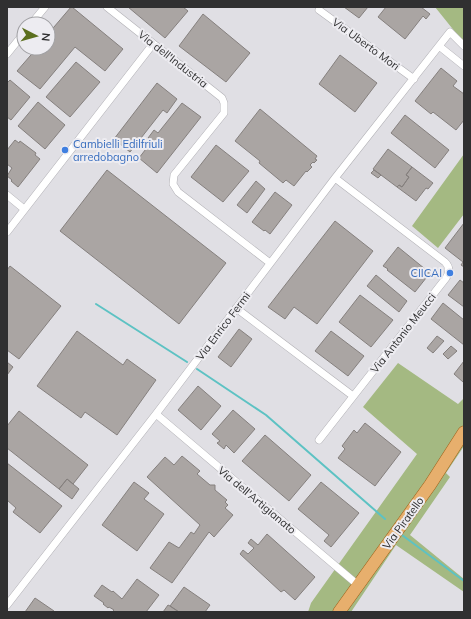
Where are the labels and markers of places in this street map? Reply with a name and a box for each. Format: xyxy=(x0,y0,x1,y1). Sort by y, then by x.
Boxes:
place label: Cambielli Edilfriuli arredobagno xyxy=(73,137,163,164)
marker: Cambielli Edilfriuli arredobagno xyxy=(60,145,70,155)
place label: CIICAI xyxy=(411,266,442,280)
marker: CIICAI xyxy=(445,268,455,278)

